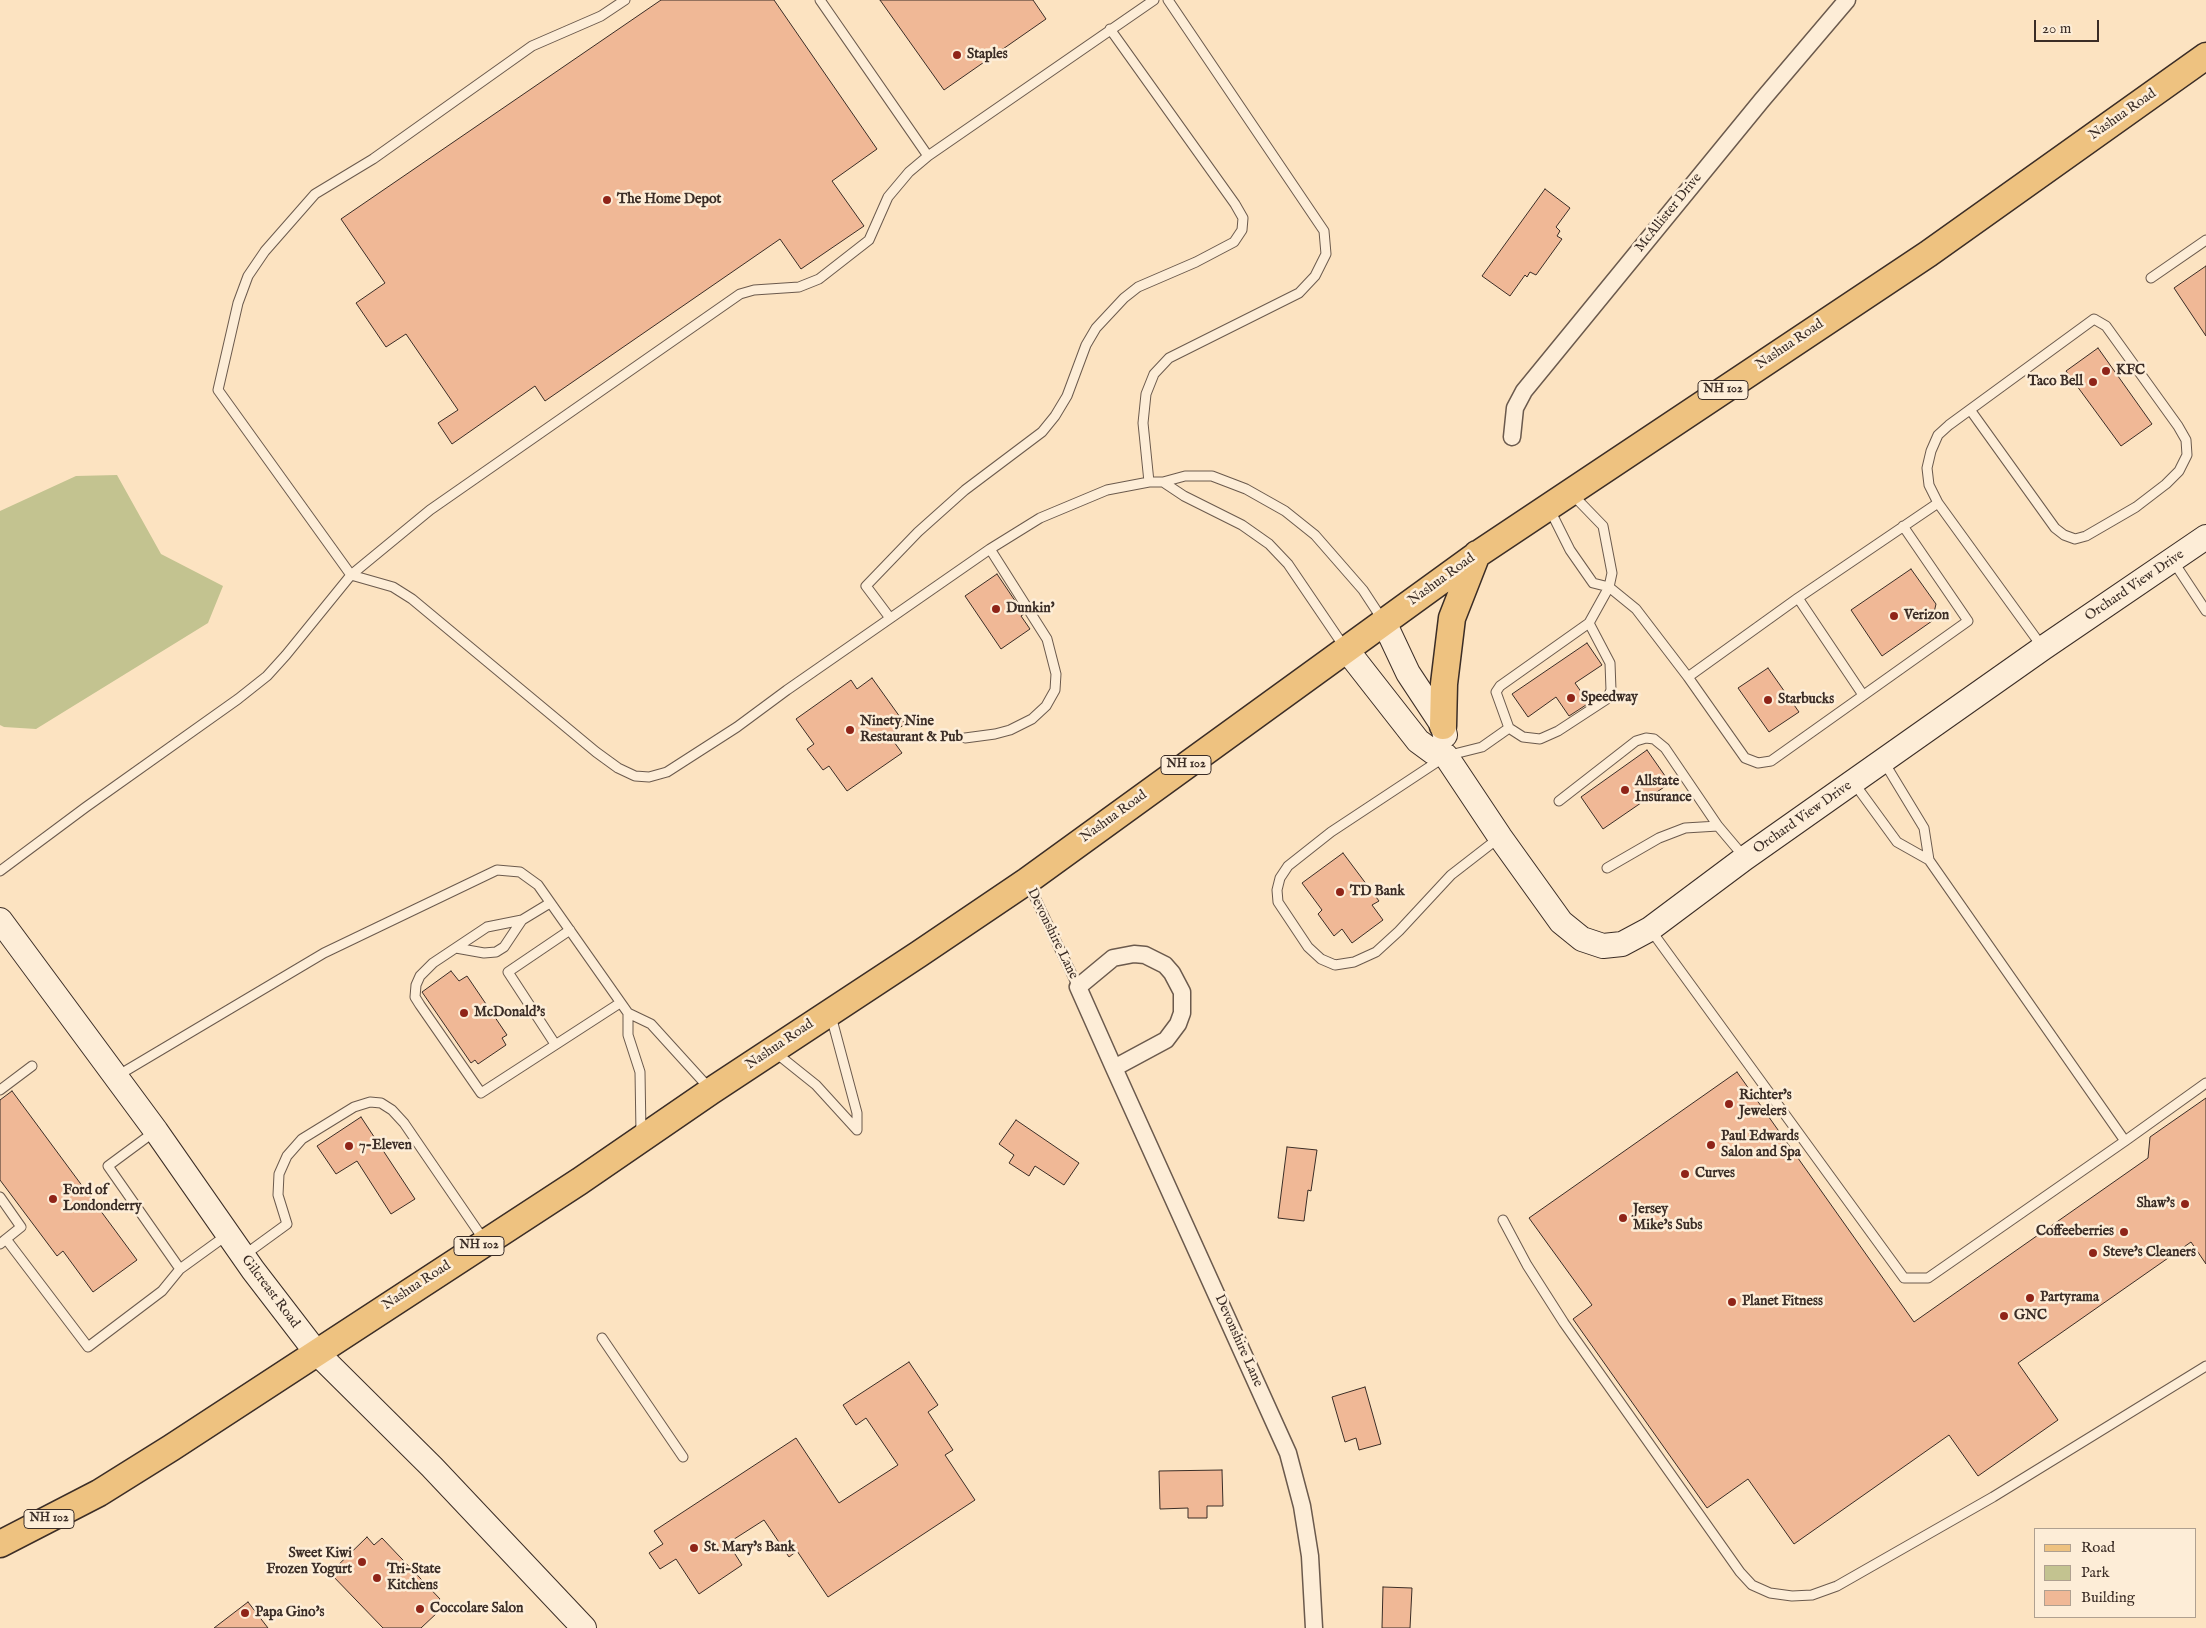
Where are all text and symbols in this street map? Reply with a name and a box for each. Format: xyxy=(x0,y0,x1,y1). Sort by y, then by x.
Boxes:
scale bar xyxy=(2036,10,2101,42)
text: 20 m xyxy=(2042,19,2071,38)
place label: Staples xyxy=(967,47,1008,63)
marker: Staples xyxy=(951,49,963,61)
street label: Nashua Road xyxy=(2086,86,2160,144)
street label: McAllister Drive xyxy=(1632,170,1706,256)
place label: The Home Depot xyxy=(617,192,721,208)
marker: The Home Depot xyxy=(601,194,613,206)
street label: Nashua Road xyxy=(1753,316,1827,374)
place label: KFC xyxy=(2116,363,2145,379)
marker: KFC xyxy=(2100,365,2112,377)
place label: Taco Bell xyxy=(2028,374,2083,390)
marker: Taco Bell xyxy=(2087,376,2099,388)
road number: NH 102 xyxy=(1698,380,1748,400)
street label: Orchard View Drive xyxy=(2082,547,2188,625)
street label: Nashua Road xyxy=(1405,550,1479,610)
place label: Dunkin' xyxy=(1006,601,1054,617)
marker: Dunkin' xyxy=(990,603,1002,615)
place label: Verizon xyxy=(1904,608,1949,624)
marker: Verizon xyxy=(1888,610,1900,622)
place label: Speedway xyxy=(1581,690,1638,706)
marker: Speedway xyxy=(1565,692,1577,704)
place label: Starbucks xyxy=(1778,692,1834,708)
marker: Starbucks xyxy=(1762,694,1774,706)
place label: Ninety Nine Restaurant & Pub xyxy=(860,714,963,746)
marker: Ninety Nine Restaurant & Pub xyxy=(844,724,856,736)
road number: NH 102 xyxy=(1161,756,1211,774)
place label: Allstate Insurance xyxy=(1635,774,1692,806)
street label: Orchard View Drive xyxy=(1751,778,1855,858)
marker: Allstate Insurance xyxy=(1619,784,1631,796)
street label: Nashua Road xyxy=(1077,787,1151,847)
place label: TD Bank xyxy=(1350,884,1405,900)
street label: Devonshire Lane xyxy=(1023,886,1081,982)
marker: TD Bank xyxy=(1334,886,1346,898)
place label: McDonald's xyxy=(474,1005,545,1021)
marker: McDonald's xyxy=(458,1007,470,1019)
street label: Nashua Road xyxy=(743,1016,817,1074)
place label: Richter's Jewelers xyxy=(1739,1088,1792,1120)
marker: Richter's Jewelers xyxy=(1723,1098,1735,1110)
place label: Paul Edwards Salon and Spa xyxy=(1721,1129,1801,1162)
place label: 7-Eleven xyxy=(359,1138,412,1154)
marker: Paul Edwards Salon and Spa xyxy=(1705,1139,1717,1151)
marker: 7-Eleven xyxy=(343,1140,355,1152)
place label: Curves xyxy=(1695,1166,1735,1182)
marker: Curves xyxy=(1679,1168,1691,1180)
place label: Ford of Londonderry xyxy=(63,1183,142,1216)
marker: Ford of Londonderry xyxy=(47,1193,59,1205)
place label: Shaw's xyxy=(2136,1196,2175,1212)
marker: Shaw's xyxy=(2179,1198,2191,1210)
place label: Jersey Mike's Subs xyxy=(1633,1202,1702,1234)
marker: Jersey Mike's Subs xyxy=(1617,1212,1629,1224)
place label: Coffeeberries xyxy=(2036,1224,2114,1240)
marker: Coffeeberries xyxy=(2118,1226,2130,1238)
road number: NH 102 xyxy=(454,1236,504,1256)
place label: Steve's Cleaners xyxy=(2103,1245,2196,1261)
marker: Steve's Cleaners xyxy=(2087,1247,2099,1259)
street label: Gilcreast Road xyxy=(237,1252,303,1332)
street label: Nashua Road xyxy=(380,1258,454,1314)
place label: Partyrama xyxy=(2040,1290,2099,1306)
street label: Devonshire Lane xyxy=(1210,1292,1266,1390)
marker: Partyrama xyxy=(2024,1292,2036,1304)
place label: Planet Fitness xyxy=(1742,1294,1823,1310)
marker: Planet Fitness xyxy=(1726,1296,1738,1308)
place label: GNC xyxy=(2014,1308,2047,1324)
marker: GNC xyxy=(1998,1310,2010,1322)
road number: NH 102 xyxy=(24,1510,74,1528)
legend xyxy=(2034,1528,2196,1618)
text: Road xyxy=(2081,1538,2115,1557)
place label: St. Mary's Bank xyxy=(704,1540,795,1556)
marker: St. Mary's Bank xyxy=(688,1542,700,1554)
place label: Sweet Kiwi Frozen Yogurt xyxy=(266,1546,352,1578)
marker: Sweet Kiwi Frozen Yogurt xyxy=(356,1556,368,1568)
place label: Tri-State Kitchens xyxy=(387,1562,441,1594)
text: Park xyxy=(2081,1563,2110,1582)
marker: Tri-State Kitchens xyxy=(371,1572,383,1584)
text: Building xyxy=(2081,1588,2135,1607)
place label: Coccolare Salon xyxy=(430,1601,524,1617)
marker: Coccolare Salon xyxy=(414,1603,426,1615)
place label: Papa Gino's xyxy=(255,1605,324,1621)
marker: Papa Gino's xyxy=(239,1607,251,1619)

